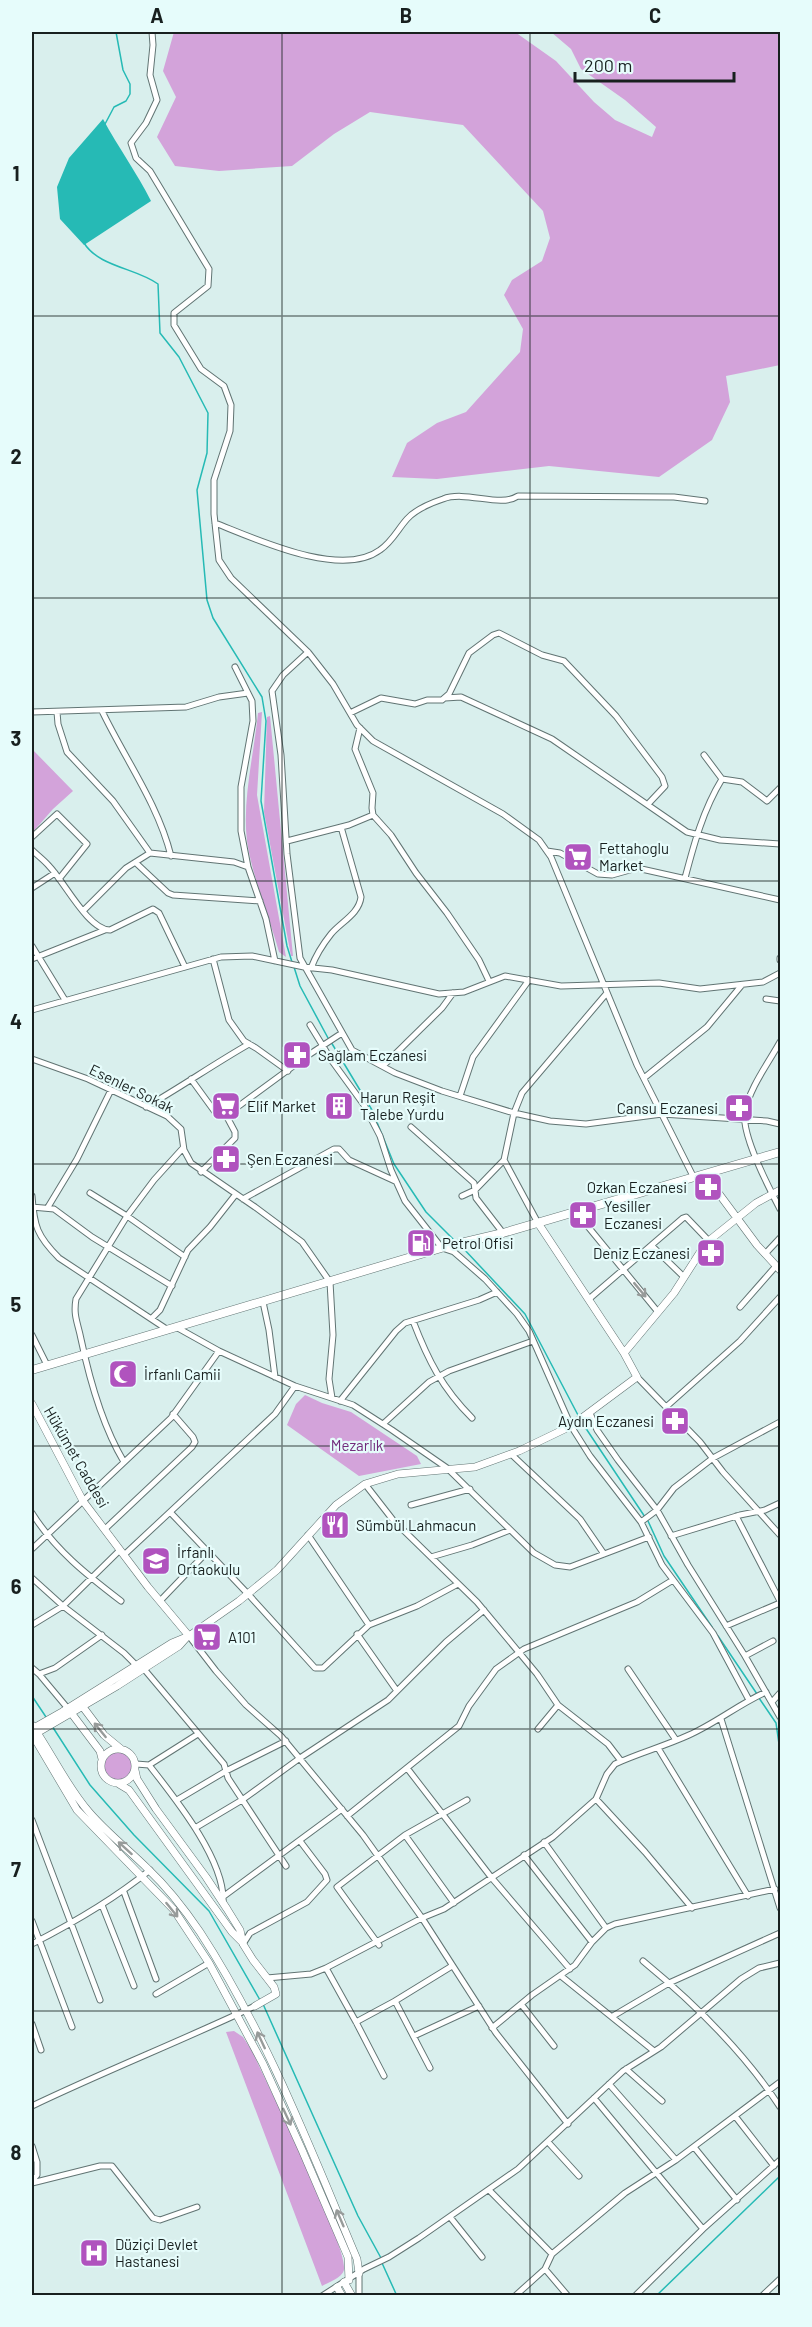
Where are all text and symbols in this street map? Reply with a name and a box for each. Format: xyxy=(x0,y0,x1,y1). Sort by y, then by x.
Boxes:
text: A xyxy=(150,3,164,27)
text: B xyxy=(400,3,412,27)
text: C xyxy=(649,3,661,27)
scale bar xyxy=(575,45,734,83)
text: 200 m xyxy=(584,54,632,76)
text: 1 xyxy=(12,161,20,185)
text: 2 xyxy=(10,444,22,468)
text: 3 xyxy=(11,726,21,750)
place label: Fettahoglu Market xyxy=(599,839,669,874)
supermarket icon: Fettahoglu Market xyxy=(562,841,594,873)
text: 4 xyxy=(10,1009,22,1033)
pharmacy icon: Sağlam Eczanesi xyxy=(281,1039,313,1071)
place label: Sağlam Eczanesi xyxy=(318,1046,427,1064)
street label: Esenler Sokak xyxy=(87,1060,178,1116)
place label: Harun Reşit Talebe Yurdu xyxy=(360,1088,444,1123)
supermarket icon: Elif Market xyxy=(210,1090,242,1122)
building icon: Harun Reşit Talebe Yurdu xyxy=(323,1090,355,1122)
pharmacy icon: Cansu Eczanesi xyxy=(723,1092,755,1124)
place label: Elif Market xyxy=(247,1097,316,1115)
place label: Cansu Eczanesi xyxy=(617,1099,718,1117)
pharmacy icon: Şen Eczanesi xyxy=(210,1143,242,1175)
place label: Şen Eczanesi xyxy=(247,1150,333,1168)
pharmacy icon: Ozkan Eczanesi xyxy=(692,1171,724,1203)
place label: Ozkan Eczanesi xyxy=(587,1178,687,1196)
place label: Yesiller Eczanesi xyxy=(604,1197,662,1232)
pharmacy icon: Yesiller Eczanesi xyxy=(567,1199,599,1231)
fuel station icon: Petrol Ofisi xyxy=(405,1227,437,1259)
place label: Petrol Ofisi xyxy=(442,1234,514,1252)
pharmacy icon: Deniz Eczanesi xyxy=(695,1237,727,1269)
place label: Deniz Eczanesi xyxy=(593,1244,690,1262)
one-way arrow xyxy=(633,1282,646,1298)
text: 5 xyxy=(11,1292,22,1316)
mosque icon: İrfanlı Camii xyxy=(107,1358,139,1390)
place label: İrfanlı Camii xyxy=(144,1365,221,1383)
street label: Hükümet Caddesi xyxy=(41,1403,113,1511)
pharmacy icon: Aydın Eczanesi xyxy=(659,1405,691,1437)
place label: Aydın Eczanesi xyxy=(558,1412,654,1430)
park label: Mezarlık xyxy=(331,1436,384,1454)
restaurant icon: Sümbül Lahmacun xyxy=(319,1509,351,1541)
place label: Sümbül Lahmacun xyxy=(356,1516,476,1534)
place label: İrfanlı Ortaokulu xyxy=(177,1543,240,1578)
school or university icon: İrfanlı Ortaokulu xyxy=(140,1545,172,1577)
text: 6 xyxy=(11,1574,22,1598)
supermarket icon: A101 xyxy=(191,1621,223,1653)
place label: A101 xyxy=(228,1628,256,1646)
one-way arrow xyxy=(93,1723,107,1738)
one-way arrow xyxy=(118,1841,133,1855)
text: 7 xyxy=(11,1857,21,1881)
one-way arrow xyxy=(166,1902,179,1918)
one-way arrow xyxy=(254,2032,266,2050)
one-way arrow xyxy=(281,2107,293,2125)
text: 8 xyxy=(11,2140,22,2164)
one-way arrow xyxy=(334,2210,345,2228)
place label: Düziçi Devlet Hastanesi xyxy=(115,2235,198,2270)
hospital icon: Düziçi Devlet Hastanesi xyxy=(78,2237,110,2269)

